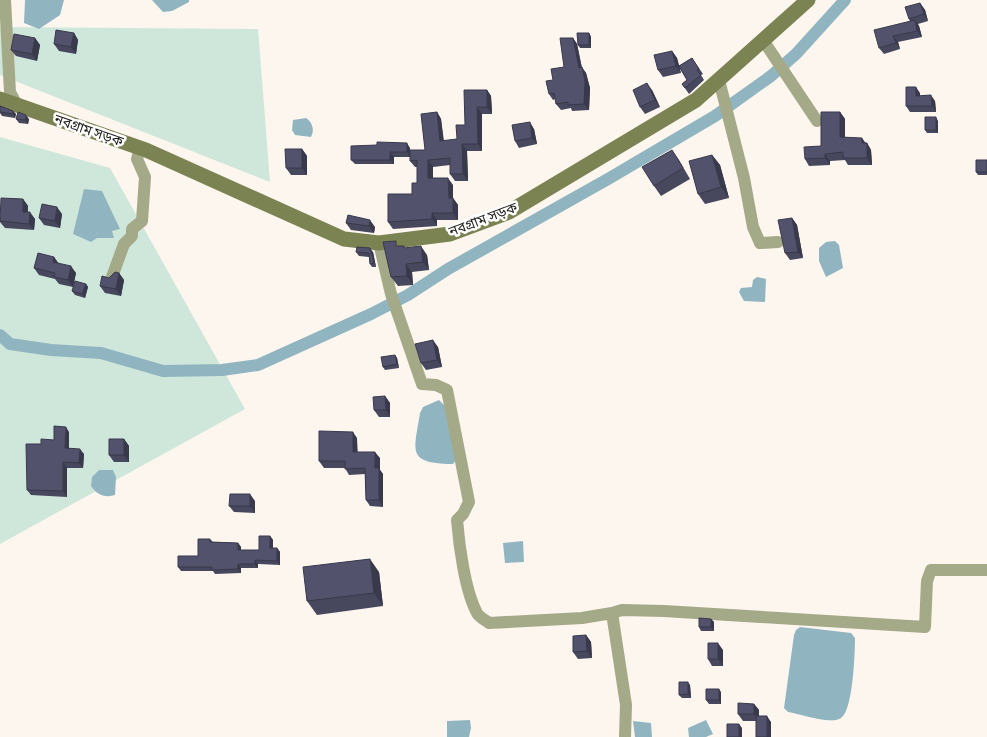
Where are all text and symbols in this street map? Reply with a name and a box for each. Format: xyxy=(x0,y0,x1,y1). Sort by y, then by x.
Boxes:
street label: নবগ্রাম সড়ক xyxy=(51,110,126,152)
street label: নবগ্রাম সড়ক xyxy=(445,198,521,242)

